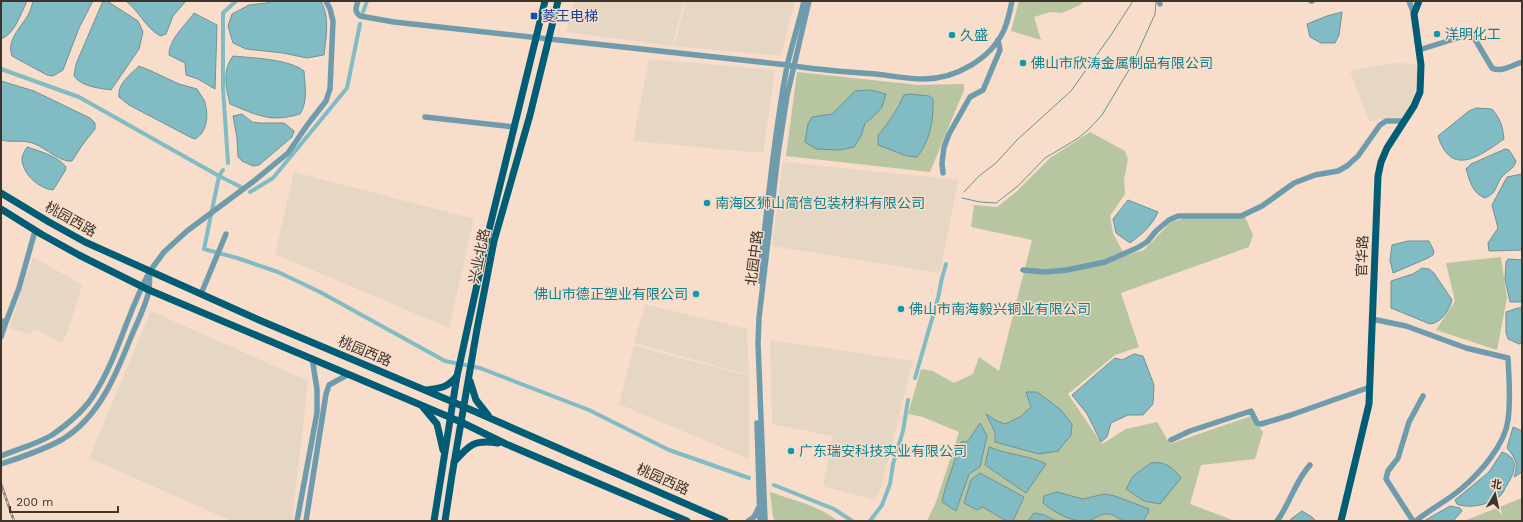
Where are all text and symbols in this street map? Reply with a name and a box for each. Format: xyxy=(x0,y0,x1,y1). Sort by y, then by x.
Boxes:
place label: 菱王电梯 xyxy=(542,8,598,24)
marker: 菱王电梯 xyxy=(529,11,539,21)
place label: 洋明化工 xyxy=(1445,26,1501,42)
place label: 久盛 xyxy=(960,27,988,43)
marker: 洋明化工 xyxy=(1432,29,1442,39)
marker: 久盛 xyxy=(947,30,957,40)
place label: 佛山市欣涛金属制品有限公司 xyxy=(1031,55,1213,71)
marker: 佛山市欣涛金属制品有限公司 xyxy=(1018,58,1028,68)
place label: 南海区狮山简信包装材料有限公司 xyxy=(715,195,925,211)
street label: 桃园西路 xyxy=(43,198,99,240)
marker: 南海区狮山简信包装材料有限公司 xyxy=(702,198,712,208)
street label: 兴业北路 xyxy=(465,227,493,285)
street label: 北园中路 xyxy=(743,229,765,287)
street label: 官华路 xyxy=(1353,235,1371,277)
place label: 佛山市德正塑业有限公司 xyxy=(534,286,688,302)
marker: 佛山市德正塑业有限公司 xyxy=(691,289,701,299)
place label: 佛山市南海毅兴铜业有限公司 xyxy=(909,301,1091,317)
marker: 佛山市南海毅兴铜业有限公司 xyxy=(896,304,906,314)
street label: 桃园西路 xyxy=(336,333,394,369)
place label: 广东瑞安科技实业有限公司 xyxy=(799,443,967,459)
marker: 广东瑞安科技实业有限公司 xyxy=(786,446,796,456)
street label: 桃园西路 xyxy=(634,460,692,498)
north arrow xyxy=(1475,474,1515,514)
text: 北 xyxy=(1490,477,1503,492)
scale bar xyxy=(10,488,118,514)
text: 200 m xyxy=(16,495,53,509)

